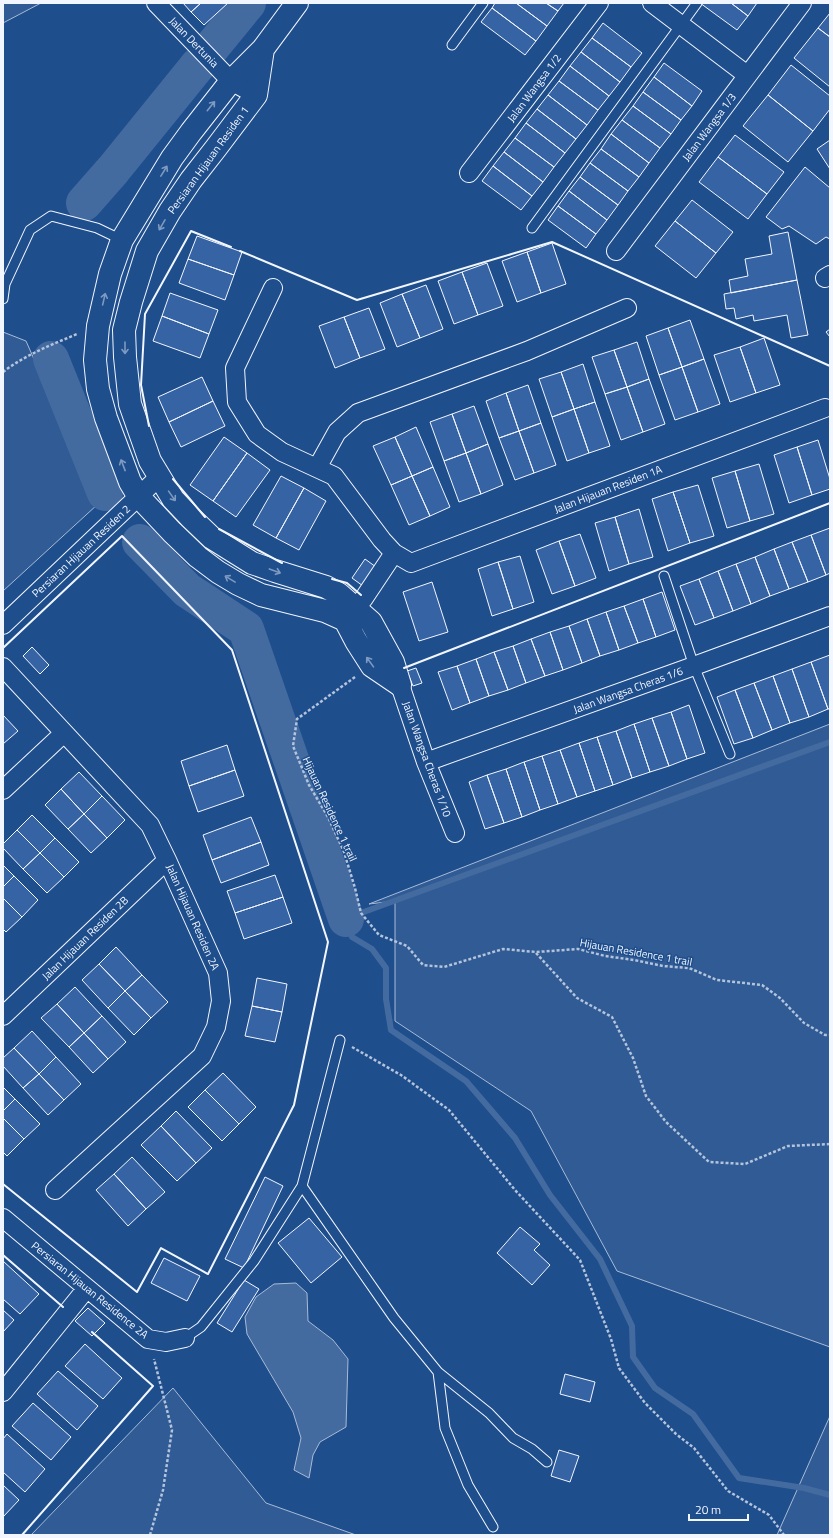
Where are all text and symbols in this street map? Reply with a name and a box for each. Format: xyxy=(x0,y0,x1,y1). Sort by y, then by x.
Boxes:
street label: Jalan Dertunia xyxy=(166,13,223,71)
street label: Jalan Wangsa 1/2 xyxy=(503,51,565,125)
street label: Jalan Wangsa 1/3 xyxy=(678,90,740,164)
one-way arrow xyxy=(206,101,215,112)
street label: Persiaran Hijauan Residen 1 xyxy=(163,103,253,217)
one-way arrow xyxy=(160,165,168,177)
one-way arrow xyxy=(157,219,165,231)
one-way arrow xyxy=(101,292,109,305)
one-way arrow xyxy=(121,341,128,354)
one-way arrow xyxy=(119,460,127,472)
street label: Jalan Hijauan Residen 1A xyxy=(552,461,665,517)
one-way arrow xyxy=(168,490,176,501)
street label: Persiaran Hijauan Residen 2 xyxy=(28,501,134,601)
one-way arrow xyxy=(269,568,281,576)
one-way arrow xyxy=(225,575,236,583)
one-way arrow xyxy=(366,656,374,667)
street label: Jalan Wangsa Cheras 1/6 xyxy=(571,663,685,717)
street label: Jalan Wangsa Cheras 1/10 xyxy=(399,699,455,819)
street label: Hijauan Residence 1 trail xyxy=(299,754,361,864)
street label: Jalan Hijauan Residen 2A xyxy=(162,861,224,973)
street label: Jalan Hijauan Residen 2B xyxy=(38,892,132,984)
street label: Hijauan Residence 1 trail xyxy=(579,934,693,970)
street label: Persiaran Hijauan Residence 2A xyxy=(28,1238,152,1343)
scale bar xyxy=(689,1496,748,1522)
text: 20 m xyxy=(695,1500,721,1519)

